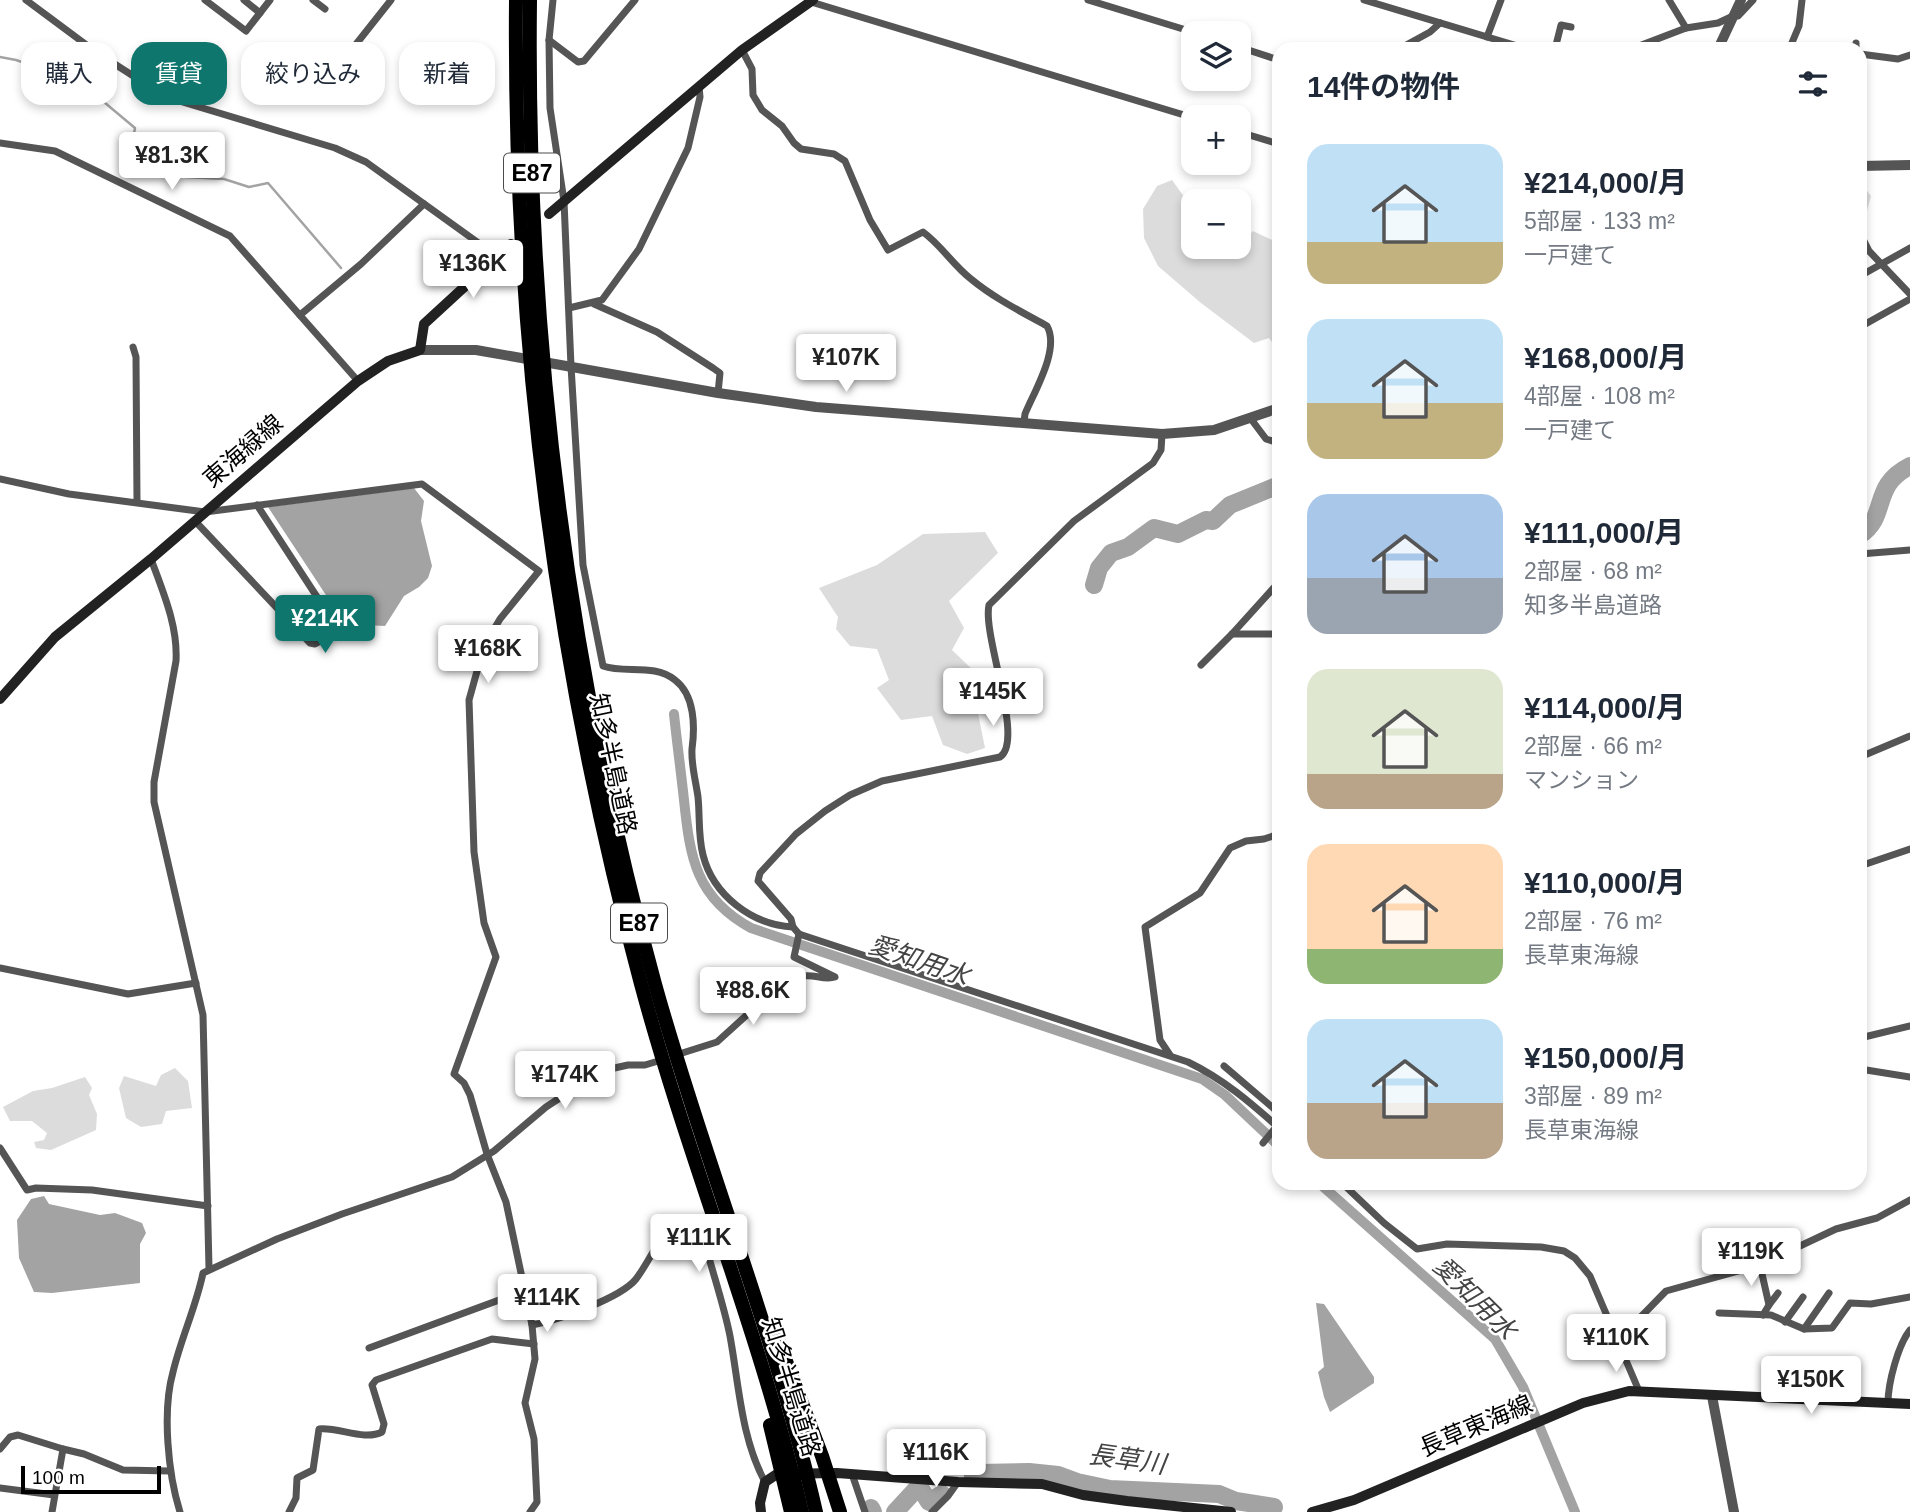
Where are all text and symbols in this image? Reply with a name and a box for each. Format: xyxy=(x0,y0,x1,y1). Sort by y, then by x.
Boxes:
map controls xyxy=(1181,21,1251,259)
button: layers xyxy=(1181,21,1251,91)
chip: 購入 xyxy=(21,42,117,105)
chip: 賃貸 xyxy=(131,42,227,105)
chip: 絞り込み xyxy=(241,42,385,105)
chip: 新着 xyxy=(399,42,495,105)
icon: filters xyxy=(1794,65,1832,103)
text: 14件の物件 xyxy=(1307,70,1460,103)
button: + xyxy=(1181,105,1251,175)
pin: ¥81.3K xyxy=(115,132,229,192)
text: ¥81.3K xyxy=(135,142,209,168)
road number: E87 xyxy=(504,154,560,192)
text: ¥214,000/月 xyxy=(1524,166,1687,199)
icon: home xyxy=(1363,172,1447,256)
button: − xyxy=(1181,189,1251,259)
text: 5部屋 · 133 m² xyxy=(1524,208,1675,234)
pin: ¥136K xyxy=(424,240,522,300)
text: 一戸建て xyxy=(1524,242,1616,268)
text: ¥136K xyxy=(439,250,507,276)
pin: ¥107K xyxy=(797,334,895,394)
text: ¥168,000/月 xyxy=(1524,341,1687,374)
text: ¥107K xyxy=(812,344,880,370)
icon: home xyxy=(1363,347,1447,431)
text: 4部屋 · 108 m² xyxy=(1524,383,1675,409)
street label: 東海緑線 xyxy=(198,409,288,492)
text: 一戸建て xyxy=(1524,417,1616,443)
text: ¥111,000/月 xyxy=(1524,516,1684,549)
icon: home xyxy=(1363,522,1447,606)
text: 2部屋 · 68 m² xyxy=(1524,558,1662,584)
text: 知多半島道路 xyxy=(1524,592,1662,618)
pin: ¥214K xyxy=(276,596,374,655)
text: ¥214K xyxy=(291,605,359,631)
pin: ¥168K xyxy=(439,626,537,685)
text: ¥168K xyxy=(454,635,522,661)
pin: ¥145K xyxy=(944,668,1042,728)
text: ¥145K xyxy=(959,678,1027,704)
street label: 知多半島道路 xyxy=(585,691,642,837)
text: ¥114,000/月 xyxy=(1524,691,1686,724)
icon: home xyxy=(1363,697,1447,781)
text: 2部屋 · 66 m² xyxy=(1524,733,1662,759)
text: マンション xyxy=(1524,767,1639,793)
text: ¥110,000/月 xyxy=(1524,866,1686,899)
icon: home xyxy=(1363,872,1447,956)
road number: E87 xyxy=(611,904,667,942)
text: 2部屋 · 76 m² xyxy=(1524,908,1662,934)
water label: 愛知用水 xyxy=(865,929,976,992)
text: 長草東海線 xyxy=(1524,942,1639,968)
pin: ¥88.6K xyxy=(696,968,810,1027)
text: ¥88.6K xyxy=(716,977,790,1003)
text: ¥150,000/月 xyxy=(1524,1041,1687,1074)
icon: home xyxy=(1363,1047,1447,1131)
pin: ¥174K xyxy=(516,1052,614,1111)
text: ¥174K xyxy=(531,1061,599,1087)
text: 3部屋 · 89 m² xyxy=(1524,1083,1662,1109)
text: 長草東海線 xyxy=(1524,1117,1639,1143)
pin: ¥111K xyxy=(650,1214,748,1274)
text: ¥111K xyxy=(666,1224,732,1250)
pin: ¥119K xyxy=(1702,1228,1800,1288)
text: ¥119K xyxy=(1718,1238,1784,1264)
water label: 愛知用水 xyxy=(1428,1251,1524,1347)
pin: ¥114K xyxy=(498,1274,596,1334)
text: ¥114K xyxy=(514,1284,580,1310)
street label: 知多半島道路 xyxy=(758,1314,825,1460)
pin: ¥110K xyxy=(1567,1314,1665,1374)
text: ¥110K xyxy=(1583,1324,1649,1350)
pin: ¥150K xyxy=(1762,1356,1860,1416)
text: ¥150K xyxy=(1777,1366,1845,1392)
street label: 長草東海線 xyxy=(1415,1390,1536,1461)
pin: ¥116K xyxy=(887,1430,985,1489)
text: ¥116K xyxy=(903,1439,969,1465)
water label: 長草川 xyxy=(1086,1439,1171,1480)
scale bar xyxy=(21,1463,161,1495)
text: 100 m xyxy=(32,1467,85,1488)

